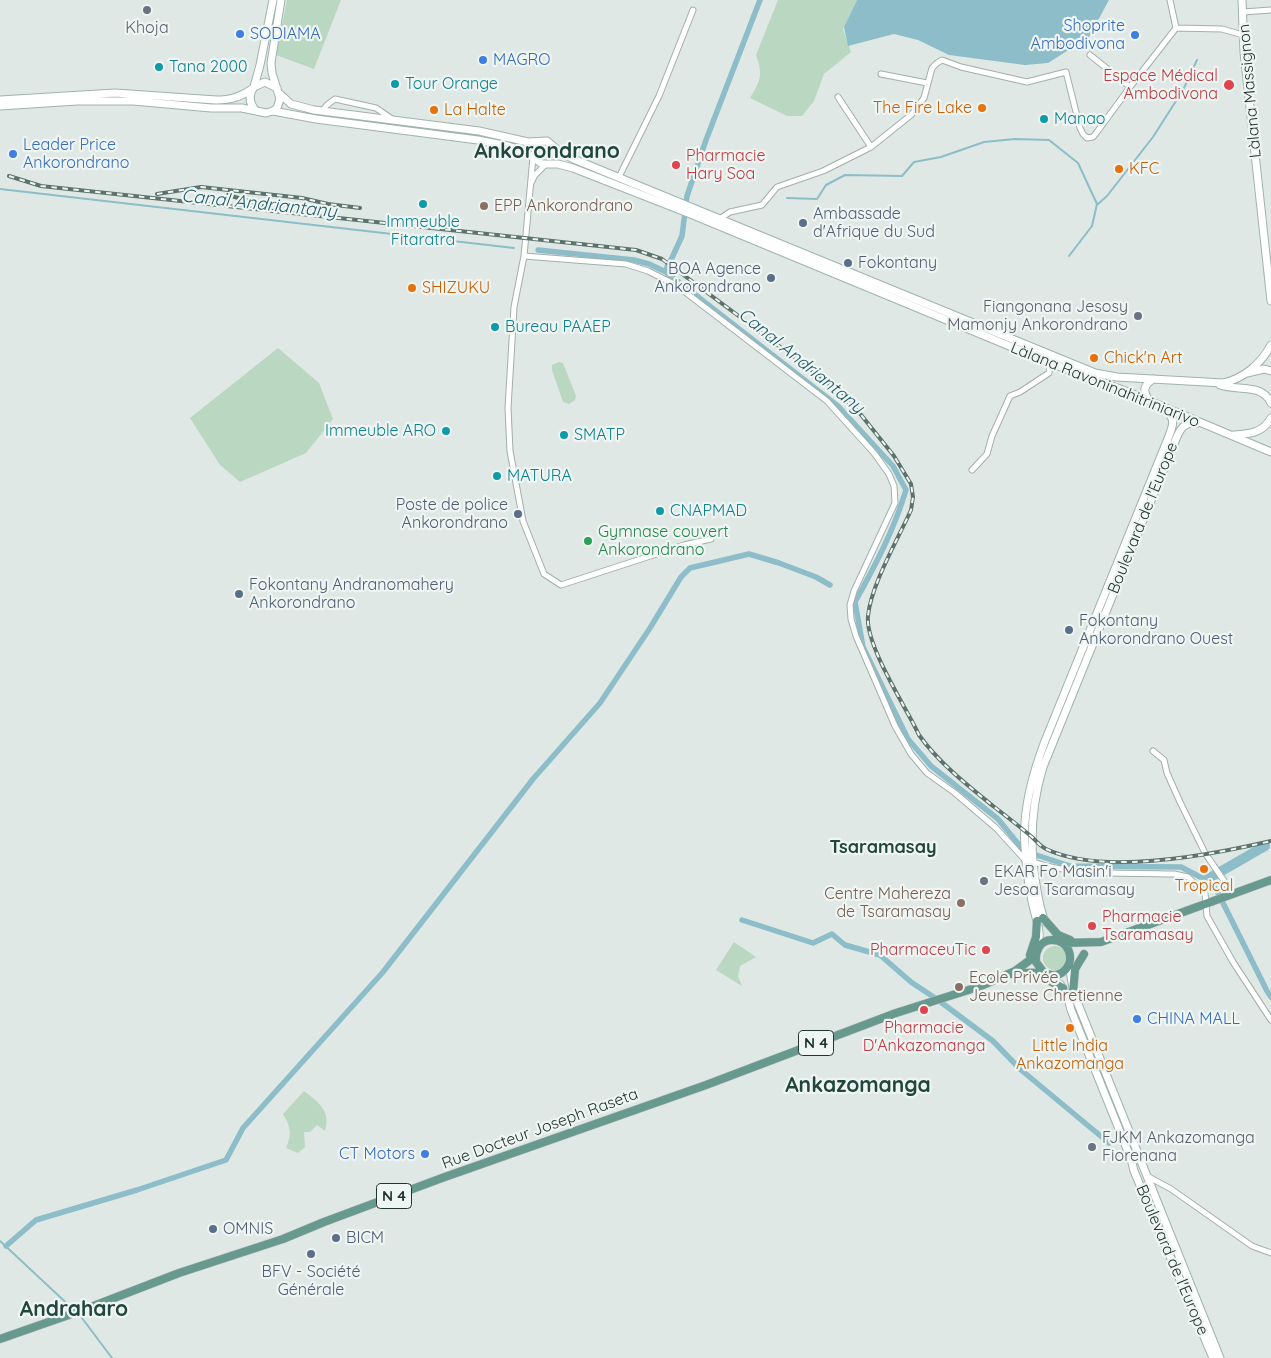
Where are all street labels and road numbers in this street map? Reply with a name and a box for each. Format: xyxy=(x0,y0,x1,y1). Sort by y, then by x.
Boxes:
street label: Làlana Massignon xyxy=(1235,23,1265,159)
street label: Làlana Ravoninahitriniarivo xyxy=(1008,338,1202,432)
street label: Boulevard de l'Europe xyxy=(1104,439,1182,597)
road number: N 4 xyxy=(798,1030,834,1056)
street label: Rue Docteur Joseph Raseta xyxy=(439,1085,641,1173)
street label: Boulevard de l'Europe xyxy=(1132,1182,1212,1338)
road number: N 4 xyxy=(376,1184,412,1208)

